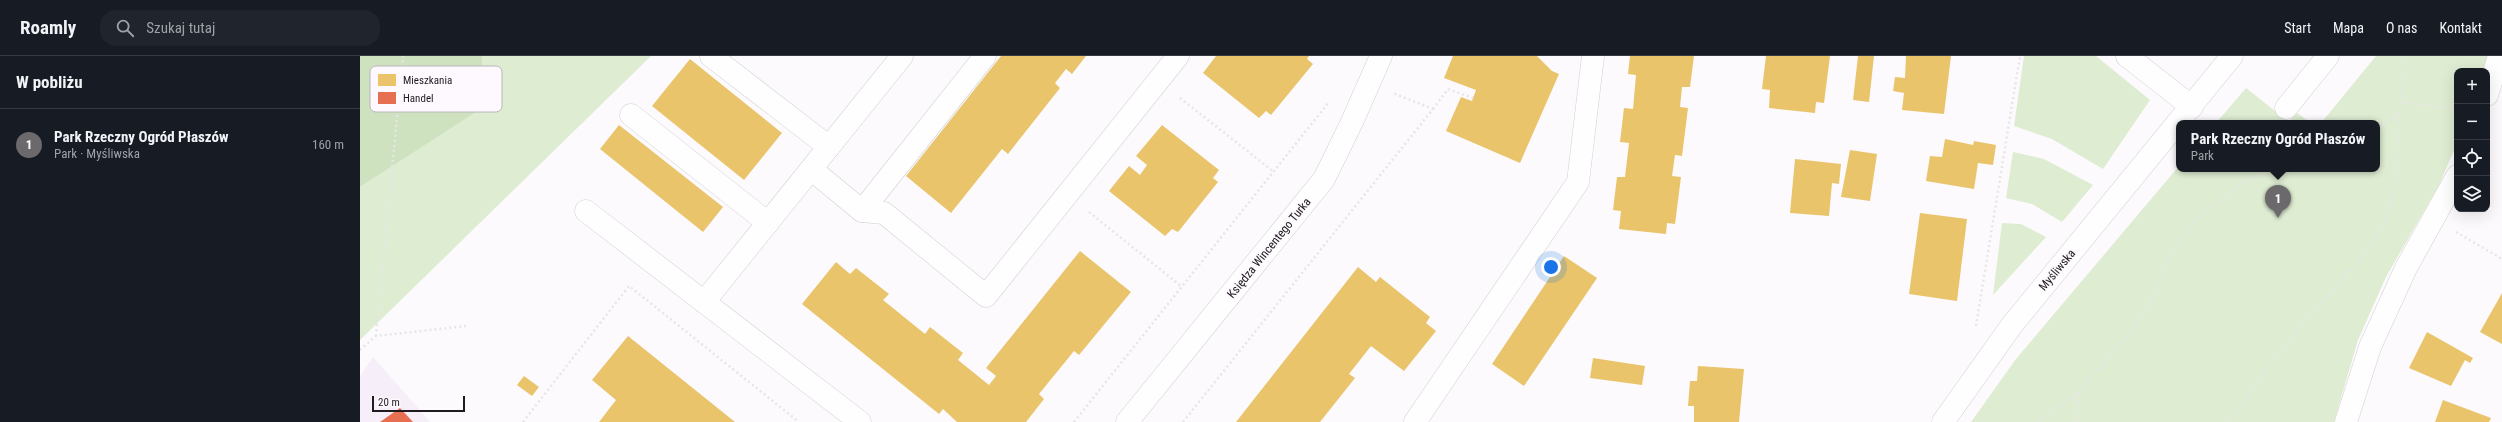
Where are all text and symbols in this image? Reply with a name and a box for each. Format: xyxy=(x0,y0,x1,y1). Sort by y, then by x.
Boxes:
search box xyxy=(100,10,380,46)
text: Roamly xyxy=(20,16,76,39)
icon: search xyxy=(114,17,136,39)
text: Szukaj tutaj xyxy=(146,19,215,37)
text: Start xyxy=(2284,20,2311,36)
text: Mapa xyxy=(2333,20,2364,36)
text: O nas xyxy=(2386,20,2417,36)
text: Kontakt xyxy=(2439,20,2482,36)
legend xyxy=(370,66,502,112)
map controls xyxy=(2454,68,2490,212)
button: + xyxy=(2454,68,2490,104)
text: W pobliżu xyxy=(16,72,83,92)
text: Mieszkania xyxy=(403,74,452,87)
text: Handel xyxy=(403,92,434,105)
button: − xyxy=(2454,104,2490,140)
popup xyxy=(2176,120,2380,172)
text: Park Rzeczny Ogród Płaszów xyxy=(54,128,228,146)
text: Park Rzeczny Ogród Płaszów xyxy=(2191,130,2365,148)
text: 1 xyxy=(26,137,32,152)
text: 160 m xyxy=(312,137,344,152)
button: locate xyxy=(2454,140,2490,176)
text: Park · Myśliwska xyxy=(54,146,140,161)
text: Park xyxy=(2191,148,2214,163)
button: layers xyxy=(2454,176,2490,212)
pin: 1 xyxy=(2265,185,2291,218)
street label: Księdza Wincentego Turka xyxy=(1224,195,1314,301)
street label: Myśliwska xyxy=(2036,246,2078,293)
your location xyxy=(1541,257,1561,277)
scale bar xyxy=(372,394,465,413)
text: 20 m xyxy=(378,396,400,409)

